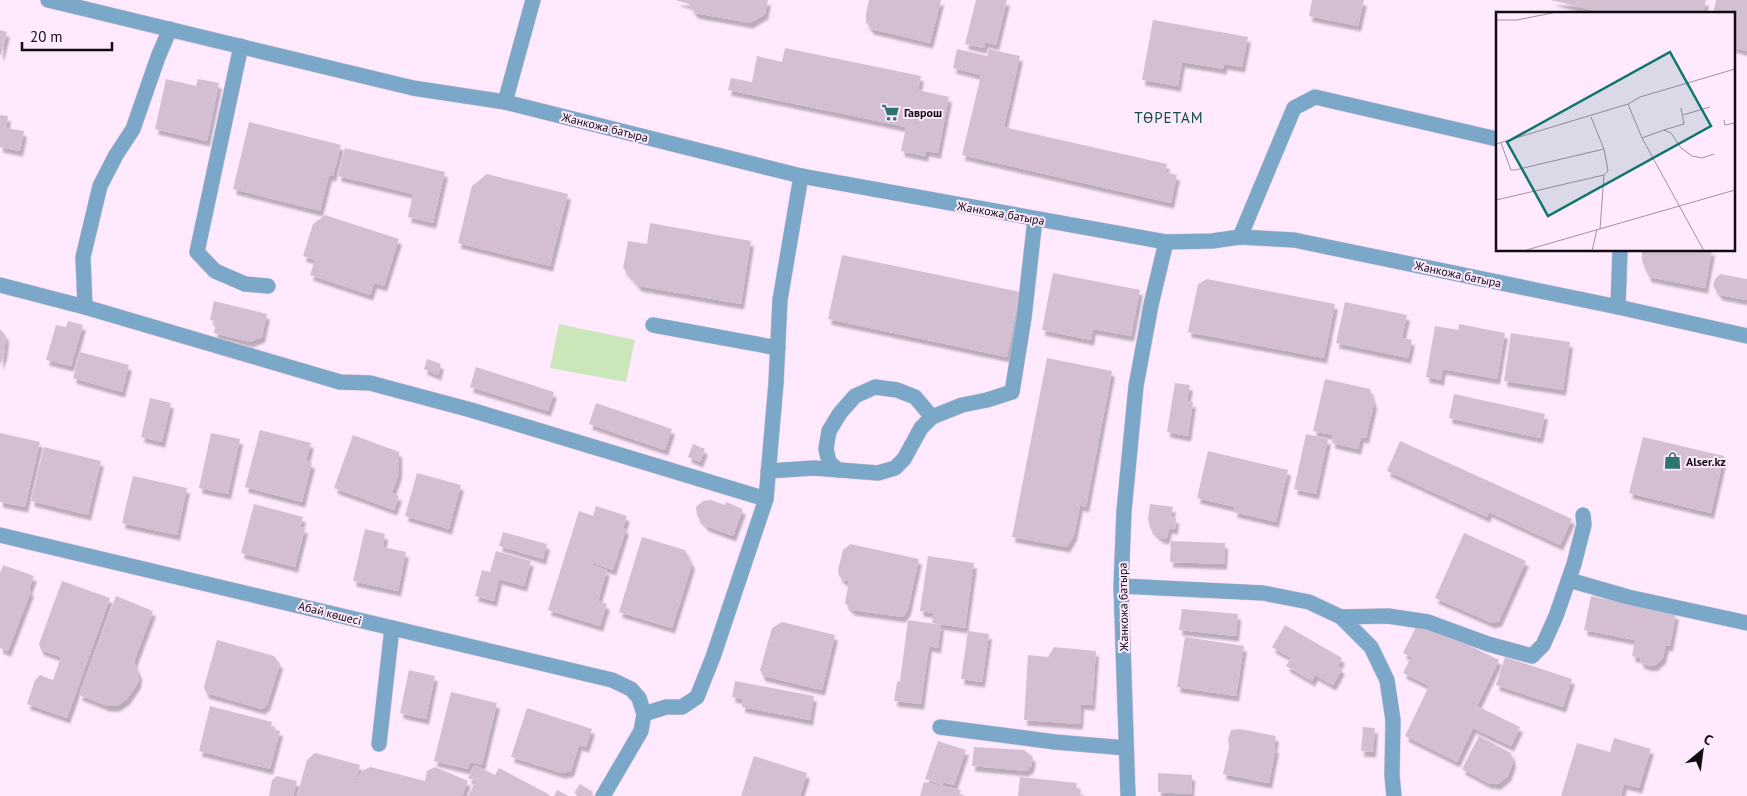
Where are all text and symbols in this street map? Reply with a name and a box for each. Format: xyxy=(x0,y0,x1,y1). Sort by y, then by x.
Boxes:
inset map xyxy=(1496,12,1734,251)
scale bar xyxy=(22,20,112,52)
text: 20 m xyxy=(30,27,63,46)
supermarket icon: Гаврош xyxy=(880,102,900,122)
place label: Гаврош xyxy=(904,105,942,120)
district label: ТӨРЕТАМ xyxy=(1134,108,1204,127)
street label: Жанкожа батыра xyxy=(559,109,650,145)
street label: Жанкожа батыра xyxy=(955,198,1046,228)
street label: Жанкожа батыра xyxy=(1412,257,1503,291)
shop icon: Alser.kz xyxy=(1662,451,1682,471)
place label: Alser.kz xyxy=(1686,454,1726,469)
street label: Жанкожа батыра xyxy=(1115,563,1131,652)
street label: Абай көшесі xyxy=(297,598,363,628)
north arrow xyxy=(1677,726,1727,776)
text: С xyxy=(1701,730,1716,749)

